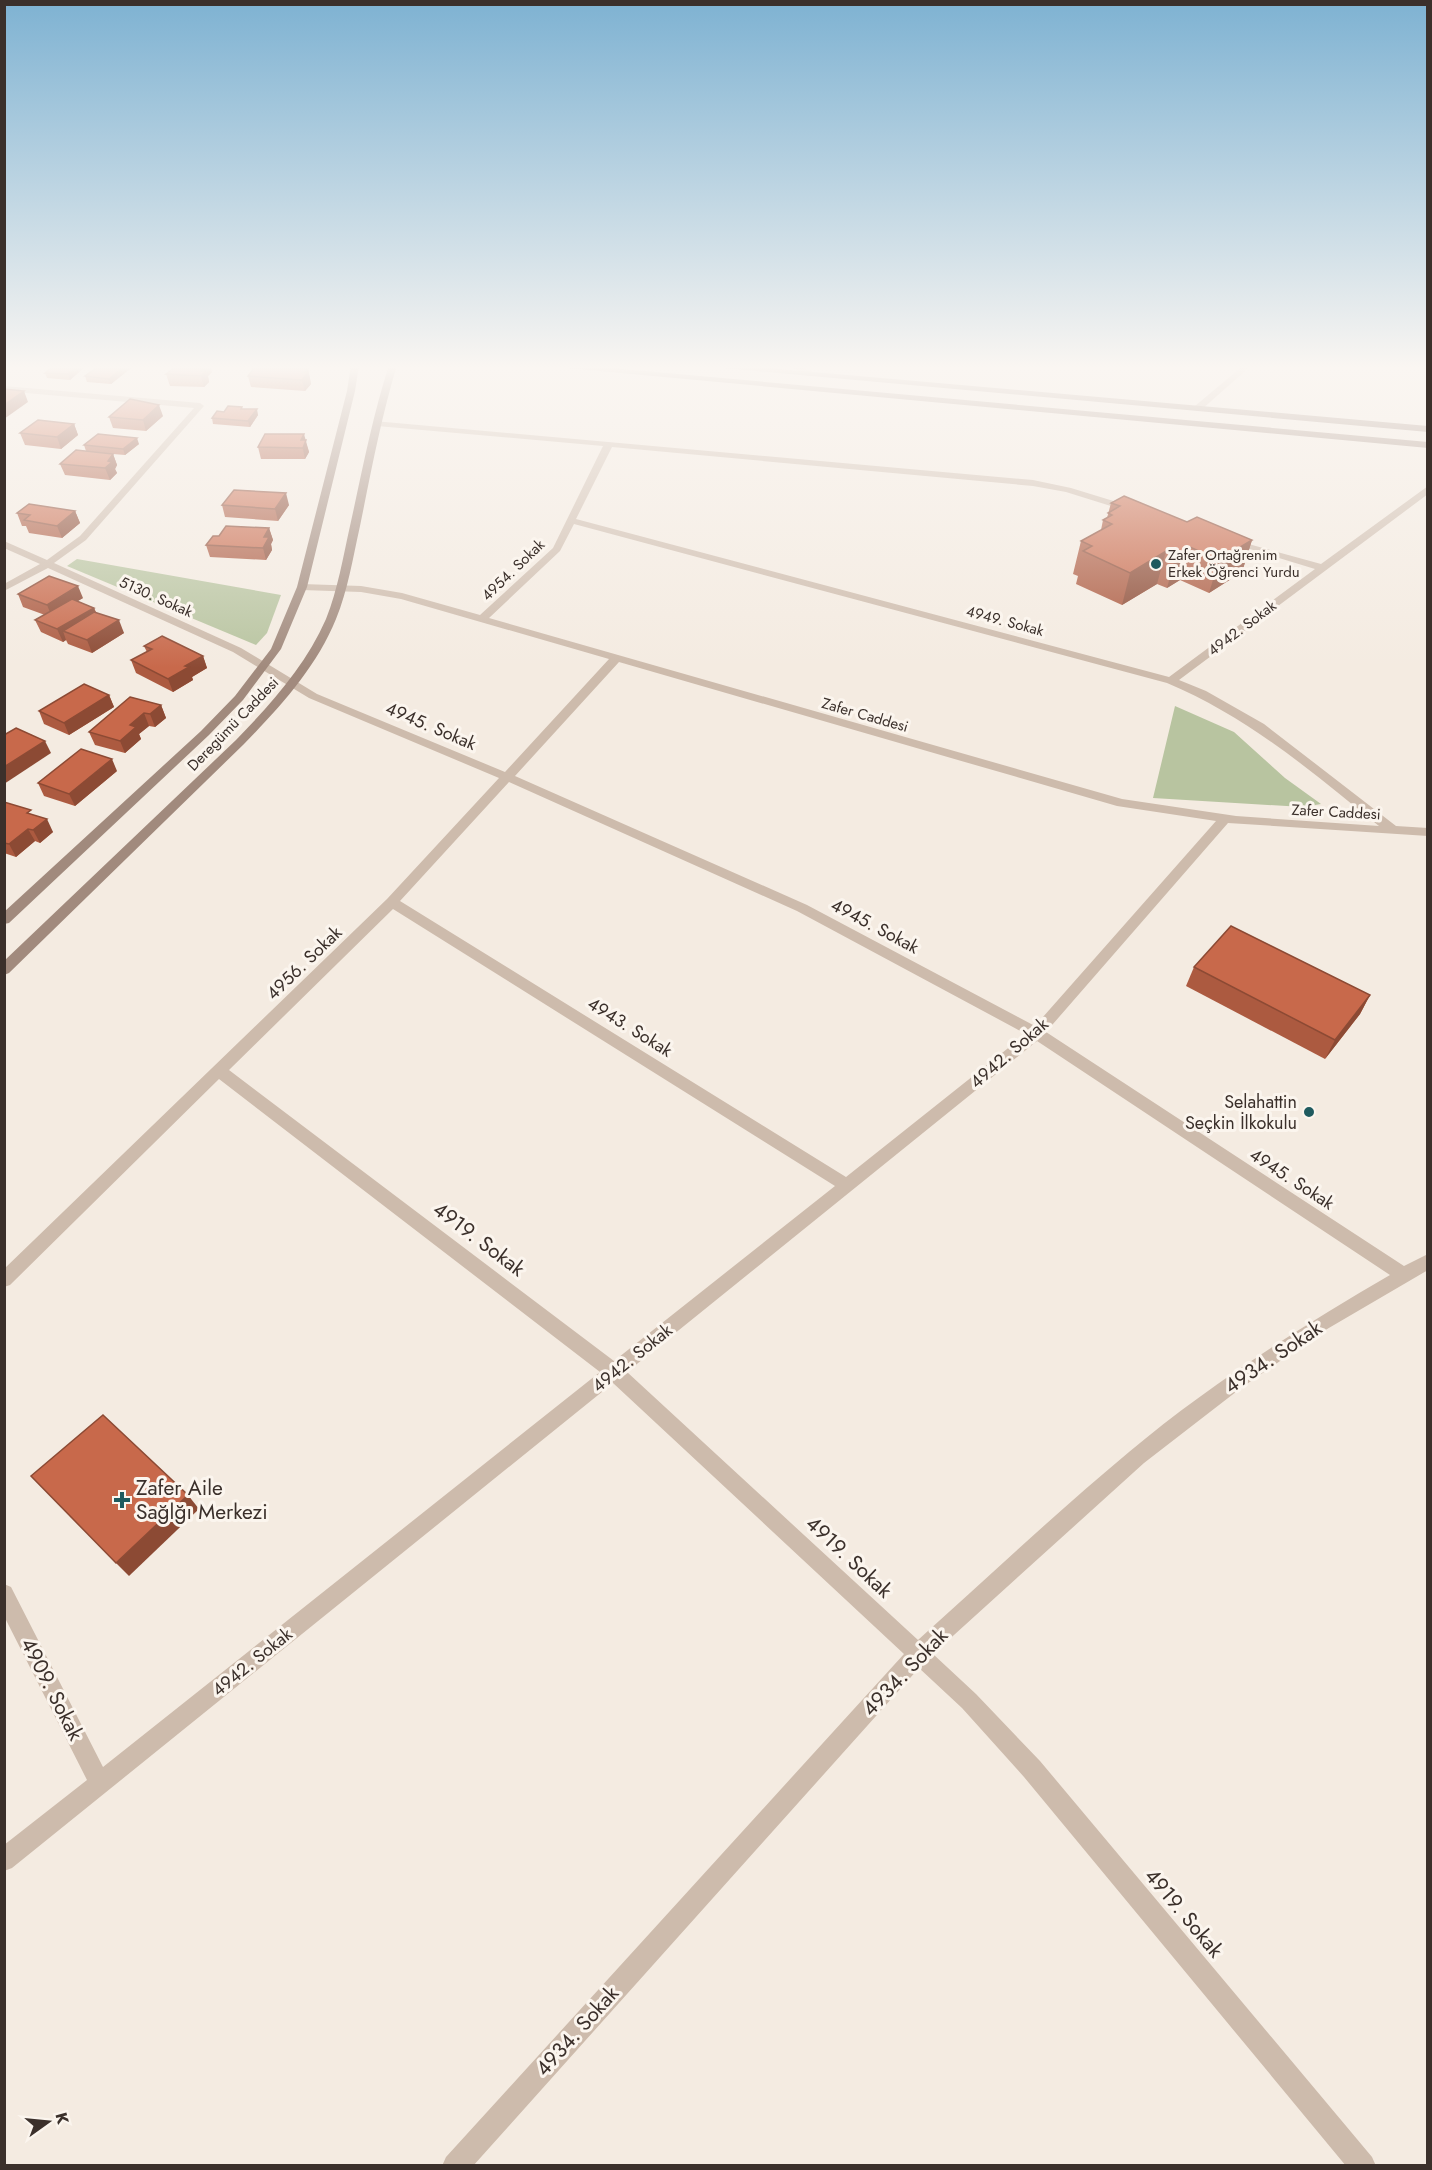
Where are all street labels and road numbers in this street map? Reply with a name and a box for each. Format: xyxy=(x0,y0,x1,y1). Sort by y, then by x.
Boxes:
street label: 4954. Sokak xyxy=(476,534,550,606)
street label: 5130. Sokak xyxy=(116,571,197,623)
street label: 4942. Sokak xyxy=(1203,595,1281,661)
street label: 4949. Sokak xyxy=(964,600,1047,642)
street label: Deregümü Caddesi xyxy=(182,672,284,776)
street label: Zafer Caddesi xyxy=(819,692,911,738)
street label: 4945. Sokak xyxy=(382,695,481,757)
street label: Zafer Caddesi xyxy=(1291,799,1381,825)
street label: 4945. Sokak xyxy=(826,892,924,960)
street label: 4956. Sokak xyxy=(260,920,348,1006)
street label: 4943. Sokak xyxy=(582,991,678,1063)
street label: 4942. Sokak xyxy=(964,1011,1054,1094)
street label: 4945. Sokak xyxy=(1244,1142,1340,1216)
street label: 4919. Sokak xyxy=(427,1194,532,1284)
street label: 4934. Sokak xyxy=(1218,1313,1329,1401)
street label: 4942. Sokak xyxy=(586,1317,678,1398)
street label: 4919. Sokak xyxy=(799,1509,899,1606)
street label: 4942. Sokak xyxy=(206,1621,298,1702)
street label: 4934. Sokak xyxy=(855,1621,955,1723)
street label: 4909. Sokak xyxy=(13,1632,91,1746)
street label: 4919. Sokak xyxy=(1138,1862,1231,1965)
street label: 4934. Sokak xyxy=(528,1979,626,2083)

